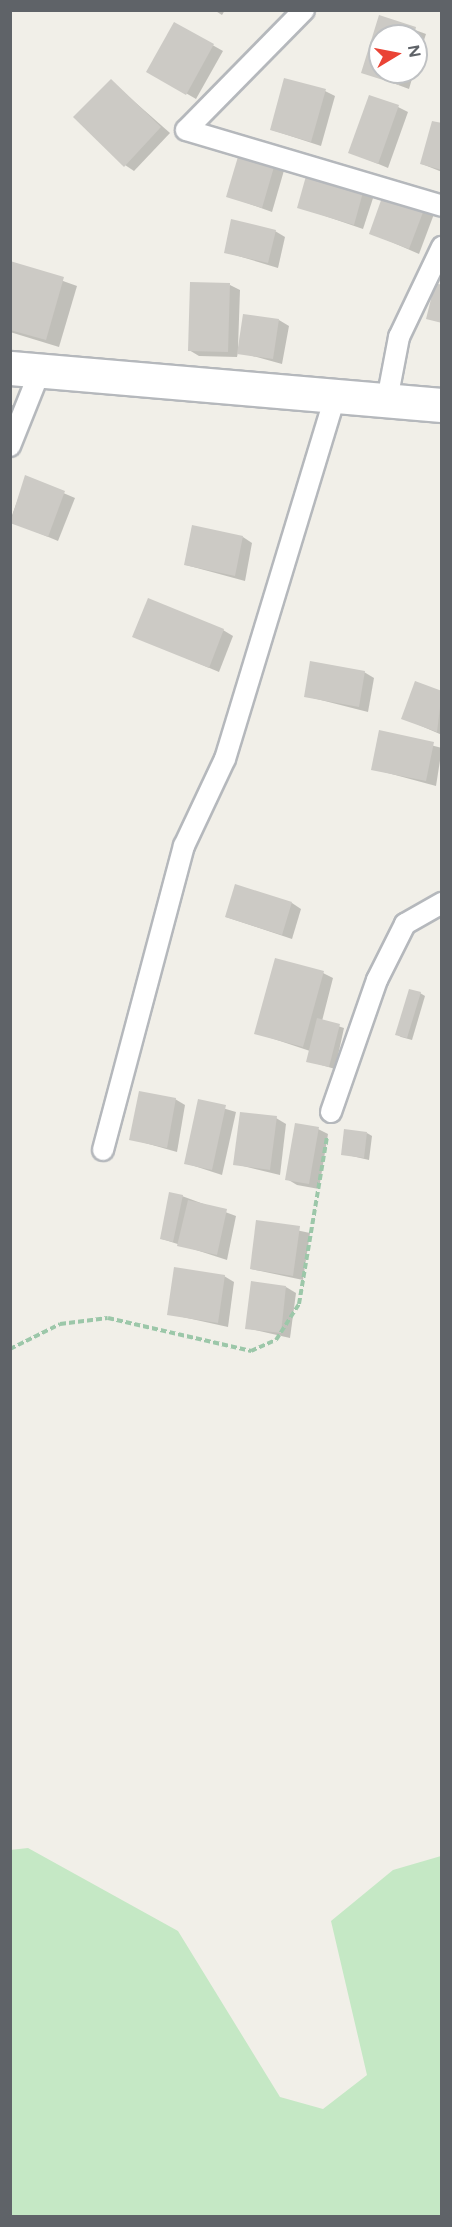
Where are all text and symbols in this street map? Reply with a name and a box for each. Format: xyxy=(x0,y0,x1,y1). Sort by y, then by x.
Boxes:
north arrow xyxy=(368,24,428,84)
text: N xyxy=(404,43,425,59)

